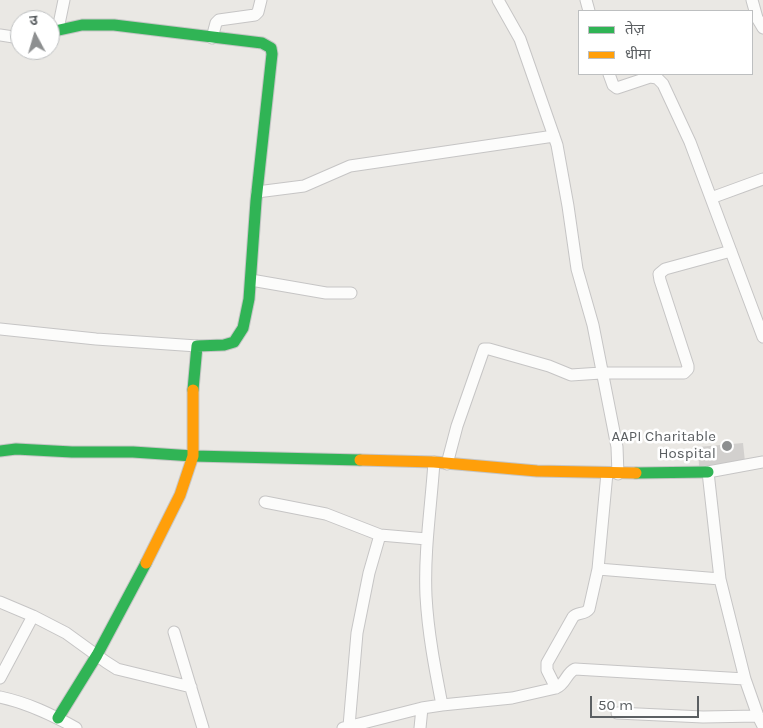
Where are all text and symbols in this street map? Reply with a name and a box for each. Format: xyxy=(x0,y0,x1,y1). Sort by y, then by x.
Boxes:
north arrow xyxy=(10,10,60,60)
legend xyxy=(578,10,753,75)
text: उ xyxy=(29,12,38,29)
text: तेज़ xyxy=(625,20,645,38)
text: धीमा xyxy=(625,45,651,63)
place label: AAPI Charitable Hospital xyxy=(612,428,716,463)
marker: AAPI Charitable Hospital xyxy=(720,439,734,453)
scale bar xyxy=(593,686,702,718)
text: 50 m xyxy=(598,696,633,714)

